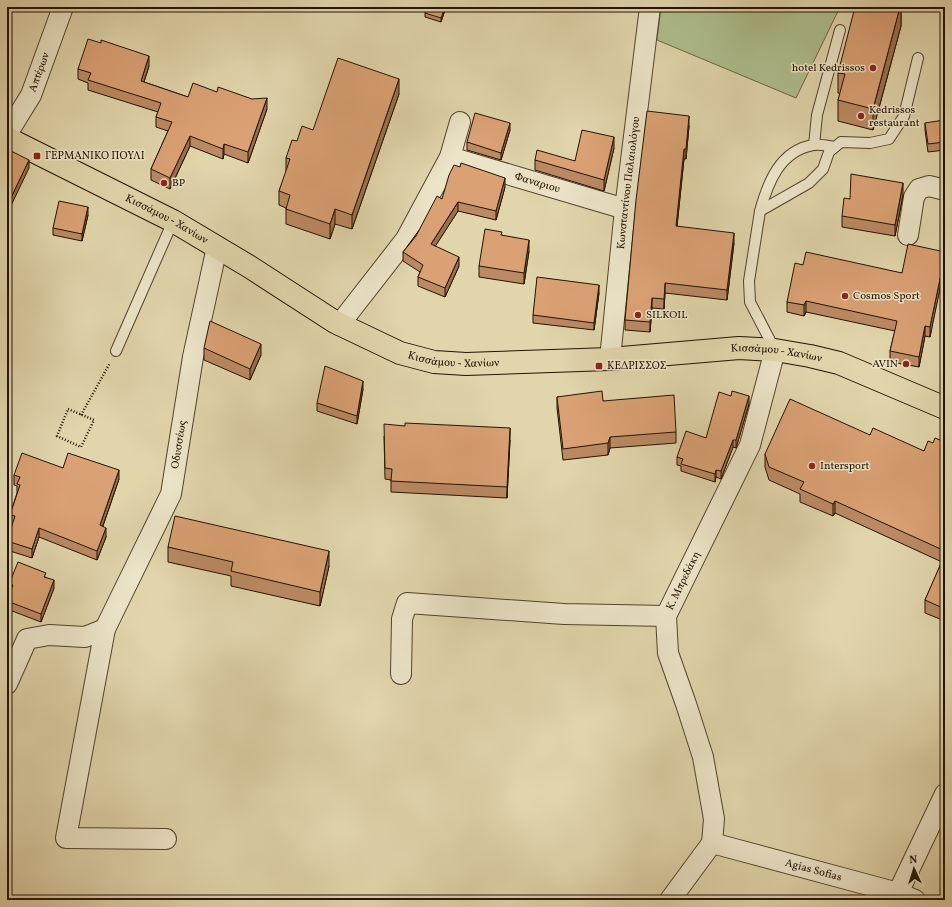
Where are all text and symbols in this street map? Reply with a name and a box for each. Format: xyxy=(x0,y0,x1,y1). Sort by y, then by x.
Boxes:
street label: Απτέρων xyxy=(25,50,54,94)
place label: hotel Kedrissos xyxy=(792,61,865,76)
marker: hotel Kedrissos xyxy=(868,63,878,73)
place label: Kedrissos restaurant xyxy=(869,103,920,131)
marker: Kedrissos restaurant xyxy=(856,111,866,121)
street label: Κωνσταντίνου Παλαιολόγου xyxy=(614,116,644,250)
place label: ΓΕΡΜΑΝΙΚΟ ΠΟΥΛΙ xyxy=(45,149,145,164)
marker: ΓΕΡΜΑΝΙΚΟ ΠΟΥΛΙ xyxy=(32,151,42,161)
street label: Φαναριου xyxy=(513,169,562,197)
place label: BP xyxy=(172,176,185,191)
marker: BP xyxy=(159,178,169,188)
street label: Κισσάμου - Χανίων xyxy=(123,191,211,248)
place label: Cosmos Sport xyxy=(853,289,920,304)
marker: Cosmos Sport xyxy=(840,291,850,301)
place label: SILKOIL xyxy=(646,308,687,323)
marker: SILKOIL xyxy=(633,310,643,320)
street label: Κισσάμου - Χανίων xyxy=(730,340,824,366)
street label: Κισσάμου - Χανίων xyxy=(406,348,500,372)
place label: AVIN xyxy=(872,357,898,372)
place label: ΚΕΔΡΙΣΣΟΣ xyxy=(607,359,667,374)
marker: AVIN xyxy=(901,359,911,369)
marker: ΚΕΔΡΙΣΣΟΣ xyxy=(594,361,604,371)
street label: Οδυσσέως xyxy=(168,419,190,470)
place label: Intersport xyxy=(820,459,870,474)
marker: Intersport xyxy=(807,461,817,471)
street label: Κ. Μπρεδάκη xyxy=(663,549,704,613)
north arrow xyxy=(894,849,934,889)
text: N xyxy=(909,853,918,868)
street label: Agias Sofias xyxy=(783,855,844,885)

